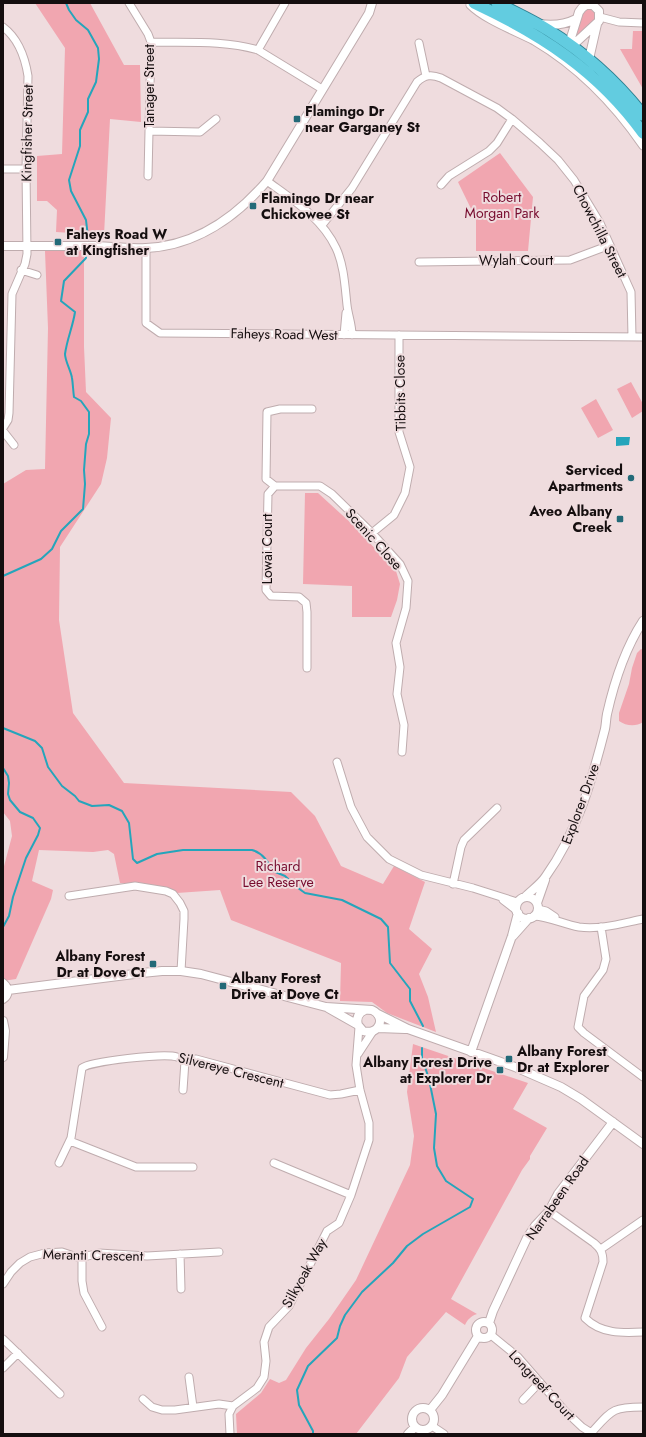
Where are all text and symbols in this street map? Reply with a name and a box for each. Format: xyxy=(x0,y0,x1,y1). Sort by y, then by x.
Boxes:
street label: Tanager Street xyxy=(139,44,159,128)
street label: Kingfisher Street xyxy=(16,84,38,182)
place label: Flamingo Dr near Garganey St xyxy=(305,101,420,137)
marker: Flamingo Dr near Garganey St xyxy=(292,114,302,124)
street label: Chowchilla Street xyxy=(568,181,632,282)
park label: Robert Morgan Park xyxy=(465,187,540,223)
place label: Flamingo Dr near Chickowee St xyxy=(261,188,374,224)
marker: Flamingo Dr near Chickowee St xyxy=(248,201,258,211)
place label: Faheys Road W at Kingfisher xyxy=(66,224,167,260)
marker: Faheys Road W at Kingfisher xyxy=(53,237,63,247)
street label: Wylah Court xyxy=(479,250,554,270)
street label: Faheys Road West xyxy=(230,323,338,345)
street label: Tibbits Close xyxy=(389,355,411,431)
place label: Serviced Apartments xyxy=(547,460,624,496)
marker: Serviced Apartments xyxy=(626,473,636,483)
place label: Aveo Albany Creek xyxy=(528,501,613,537)
street label: Scenic Close xyxy=(341,504,407,574)
street label: Lowai Court xyxy=(257,513,277,584)
marker: Aveo Albany Creek xyxy=(615,514,625,524)
street label: Explorer Drive xyxy=(556,761,604,847)
park label: Richard Lee Reserve xyxy=(242,856,314,892)
place label: Albany Forest Dr at Dove Ct xyxy=(54,946,146,982)
marker: Albany Forest Dr at Dove Ct xyxy=(148,959,158,969)
place label: Albany Forest Drive at Dove Ct xyxy=(230,968,339,1004)
marker: Albany Forest Drive at Dove Ct xyxy=(218,981,228,991)
place label: Albany Forest Dr at Explorer xyxy=(516,1041,610,1077)
street label: Silvereye Crescent xyxy=(176,1047,287,1093)
place label: Albany Forest Drive at Explorer Dr xyxy=(362,1052,492,1088)
marker: Albany Forest Dr at Explorer xyxy=(504,1054,514,1064)
marker: Albany Forest Drive at Explorer Dr xyxy=(495,1065,505,1075)
street label: Narrabeen Road xyxy=(521,1152,593,1244)
street label: Silkyoak Way xyxy=(277,1234,332,1311)
street label: Meranti Crescent xyxy=(43,1244,144,1266)
street label: Longreef Court xyxy=(504,1346,580,1425)

